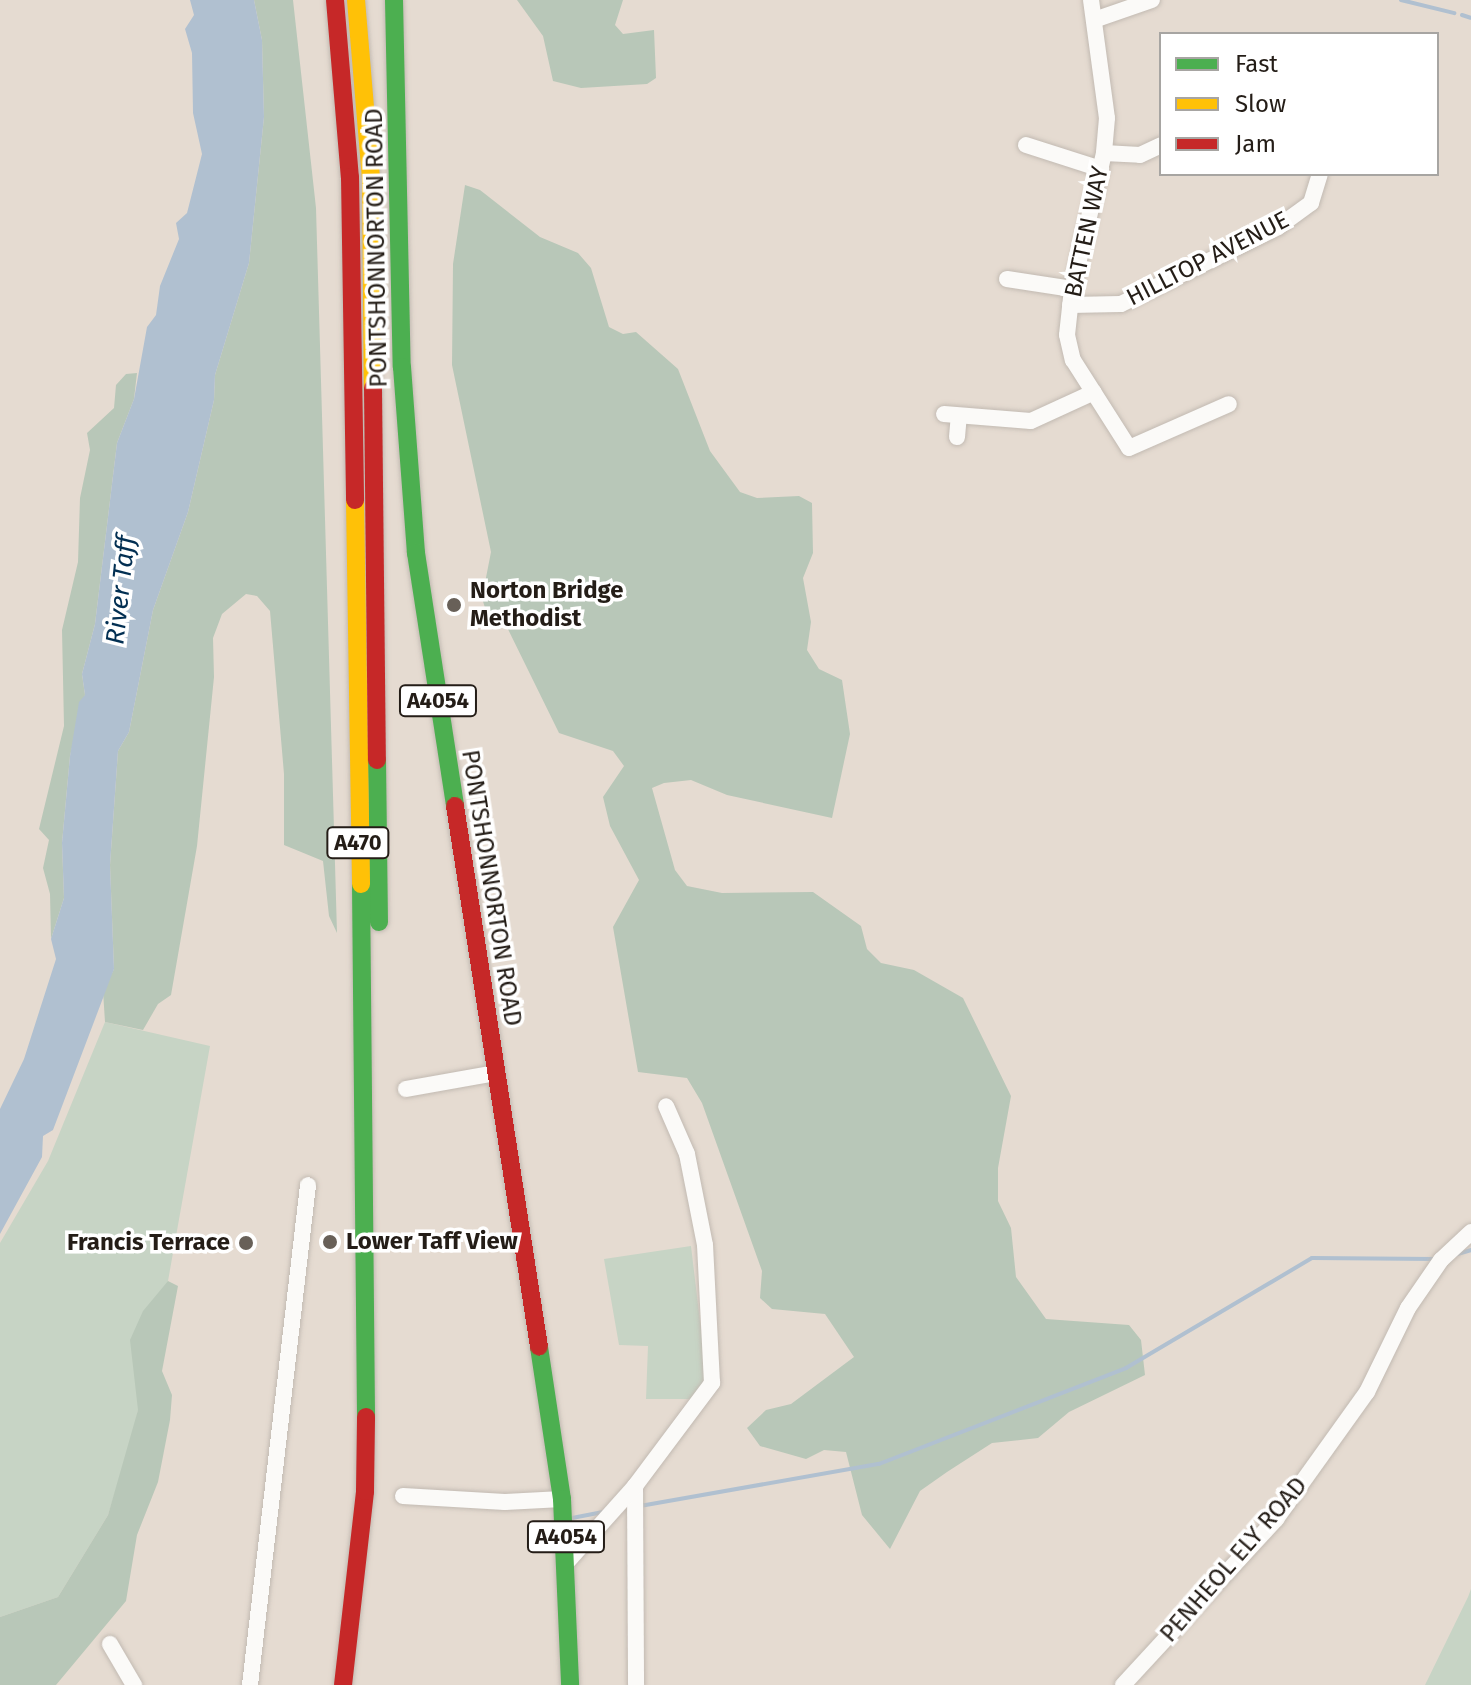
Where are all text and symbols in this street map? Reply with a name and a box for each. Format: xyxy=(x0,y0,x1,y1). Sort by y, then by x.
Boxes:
legend xyxy=(1159,32,1439,176)
text: Fast xyxy=(1235,50,1278,78)
text: Slow xyxy=(1235,90,1286,118)
street label: PONTSHONNORTON ROAD xyxy=(360,108,394,388)
text: Jam xyxy=(1235,130,1276,158)
street label: BATTEN WAY xyxy=(1059,164,1115,300)
street label: HILLTOP AVENUE xyxy=(1122,206,1294,312)
water label: River Taff xyxy=(100,534,142,646)
place label: Norton Bridge Methodist xyxy=(470,577,623,633)
marker: Norton Bridge Methodist xyxy=(445,596,463,614)
road number: A4054 xyxy=(398,683,478,719)
street label: PONTSHONNORTON ROAD xyxy=(455,748,527,1028)
road number: A470 xyxy=(326,825,390,861)
place label: Lower Taff View xyxy=(346,1228,518,1256)
place label: Francis Terrace xyxy=(67,1229,230,1257)
marker: Lower Taff View xyxy=(321,1233,339,1251)
marker: Francis Terrace xyxy=(237,1234,255,1252)
street label: PENHEOL ELY ROAD xyxy=(1155,1472,1313,1648)
road number: A4054 xyxy=(526,1519,606,1555)

